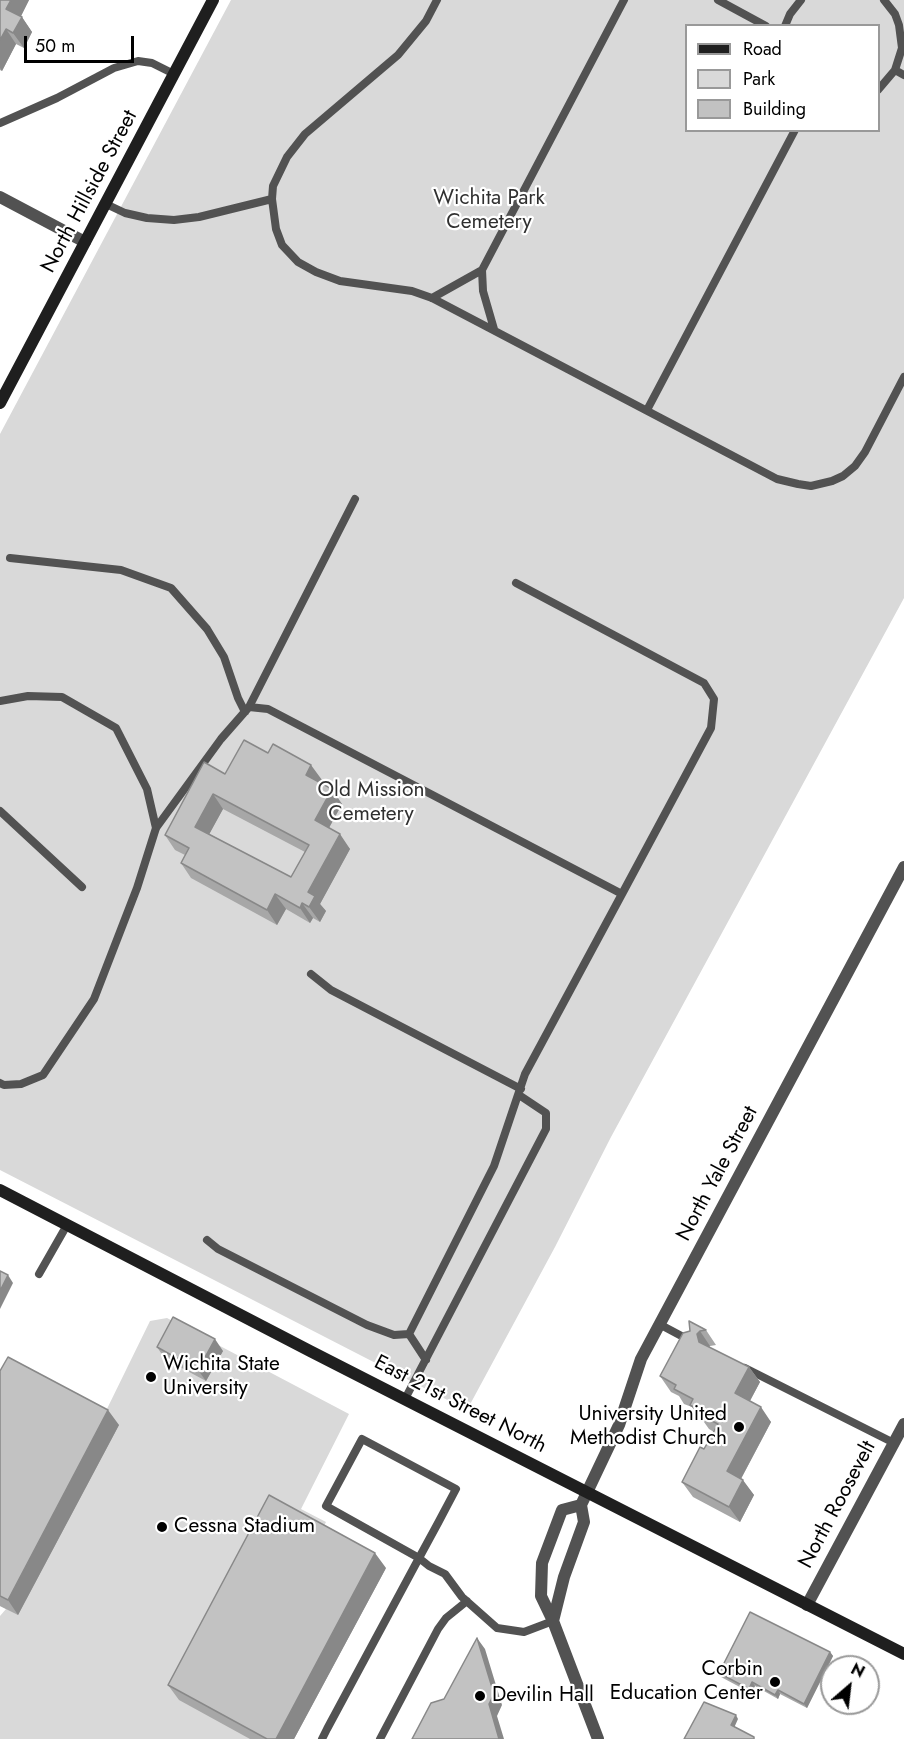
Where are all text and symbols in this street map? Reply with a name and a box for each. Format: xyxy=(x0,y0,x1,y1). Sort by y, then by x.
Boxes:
scale bar xyxy=(27,24,136,62)
legend xyxy=(685,24,880,132)
text: 50 m xyxy=(35,33,75,59)
text: Road xyxy=(743,36,782,62)
text: Park xyxy=(743,66,775,92)
text: Building xyxy=(743,96,806,122)
street label: North Hillside Street xyxy=(36,106,144,278)
park label: Wichita Park Cemetery xyxy=(433,186,545,236)
park label: Old Mission Cemetery xyxy=(317,778,425,828)
street label: North Yale Street xyxy=(672,1102,764,1246)
street label: East 21st Street North xyxy=(370,1351,550,1459)
place label: Wichita State University xyxy=(163,1352,280,1402)
marker: Wichita State University xyxy=(144,1370,158,1384)
place label: University United Methodist Church xyxy=(570,1402,727,1452)
marker: University United Methodist Church xyxy=(732,1420,746,1434)
street label: North Roosevelt xyxy=(794,1437,882,1573)
place label: Cessna Stadium xyxy=(174,1514,315,1540)
marker: Cessna Stadium xyxy=(155,1520,169,1534)
north arrow xyxy=(820,1655,880,1715)
place label: Corbin Education Center xyxy=(610,1657,763,1707)
text: N xyxy=(847,1657,869,1684)
marker: Corbin Education Center xyxy=(768,1675,782,1689)
place label: Devilin Hall xyxy=(492,1683,594,1709)
marker: Devilin Hall xyxy=(473,1689,487,1703)

